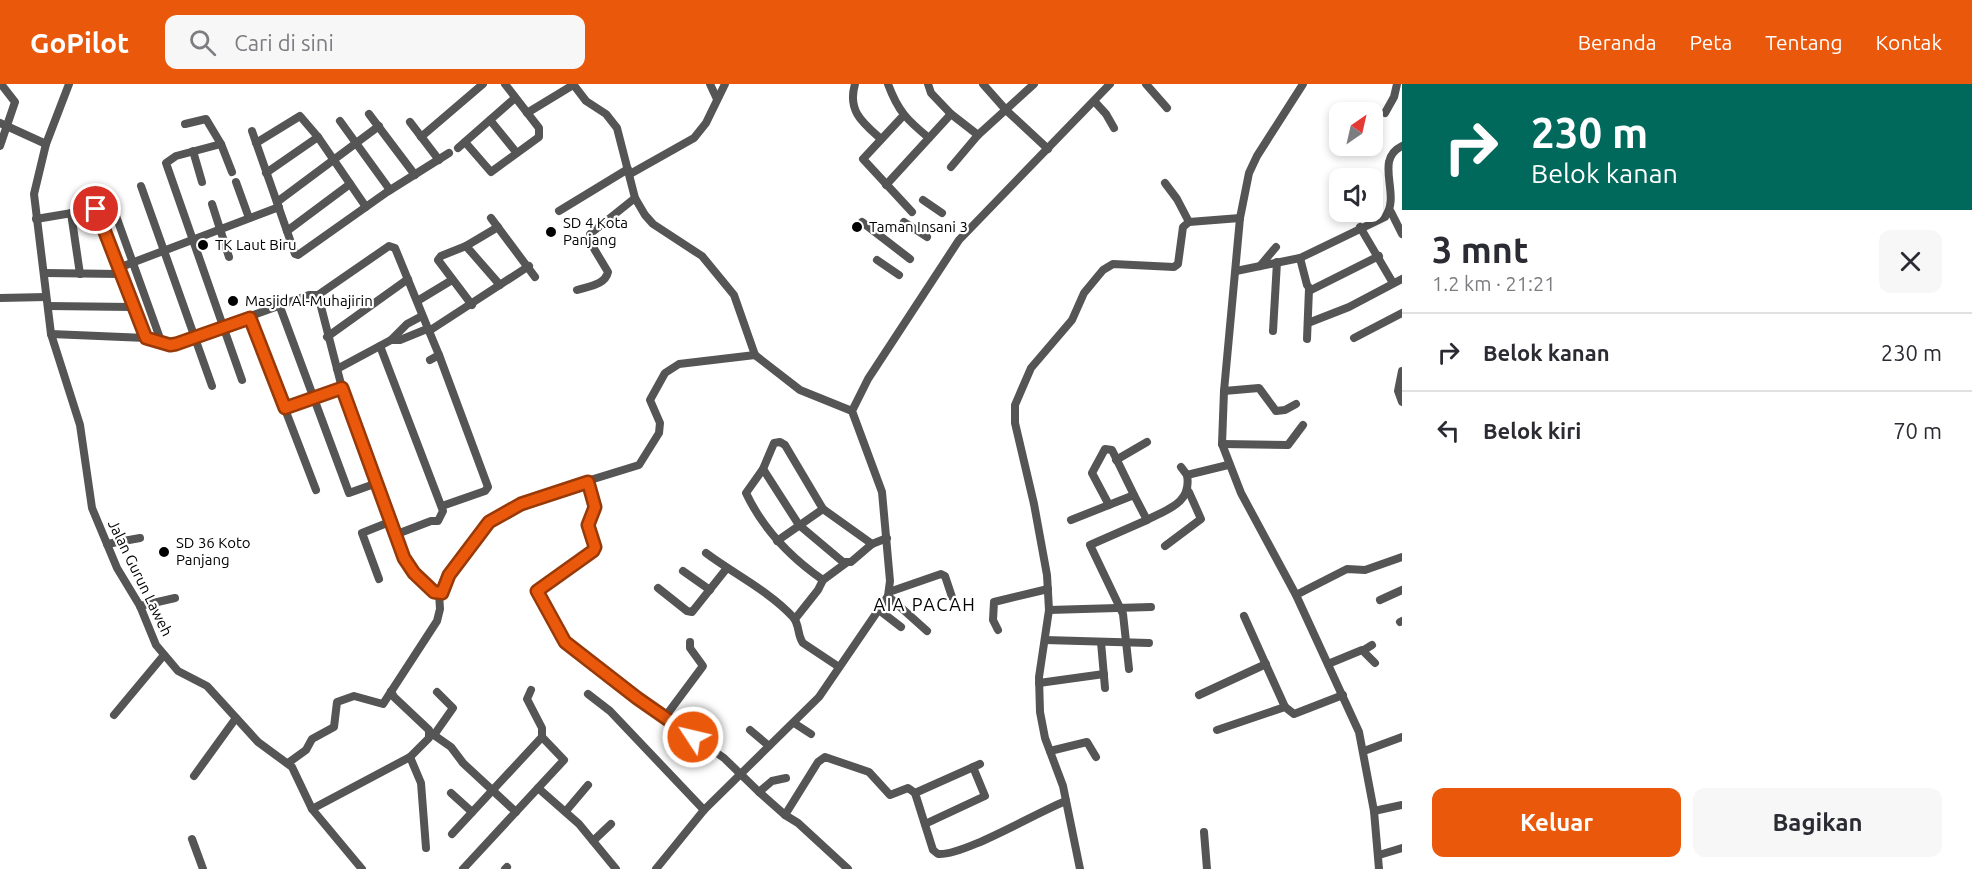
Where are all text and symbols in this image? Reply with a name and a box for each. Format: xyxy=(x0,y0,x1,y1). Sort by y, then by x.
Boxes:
search box xyxy=(165,15,585,69)
icon: search xyxy=(186,26,219,59)
text: GoPilot xyxy=(30,27,129,58)
text: Cari di sini xyxy=(234,30,334,55)
text: Beranda xyxy=(1578,30,1657,54)
text: Peta xyxy=(1690,30,1732,54)
text: Tentang xyxy=(1765,30,1843,54)
text: Kontak xyxy=(1876,30,1942,54)
north arrow xyxy=(1329,102,1383,156)
map controls xyxy=(1329,102,1383,222)
icon: right xyxy=(1432,108,1510,186)
text: 230 m xyxy=(1531,109,1648,156)
text: Belok kanan xyxy=(1531,158,1678,188)
button: sound xyxy=(1329,168,1383,222)
pin xyxy=(70,183,121,234)
icon: arrive xyxy=(79,192,112,225)
place label: SD 4 Kota Panjang xyxy=(563,214,628,248)
place label: Taman Insani 3 xyxy=(869,218,968,235)
marker: Taman Insani 3 xyxy=(850,220,864,234)
marker: SD 4 Kota Panjang xyxy=(544,225,558,239)
text: 3 mnt xyxy=(1432,229,1528,270)
button: close xyxy=(1879,230,1942,293)
place label: TK Laut Biru xyxy=(215,236,297,253)
marker: TK Laut Biru xyxy=(196,238,210,252)
text: 1.2 km · 21:21 xyxy=(1432,272,1556,295)
place label: Masjid Al-Muhajirin xyxy=(245,292,373,309)
marker: Masjid Al-Muhajirin xyxy=(226,294,240,308)
icon: right xyxy=(1432,336,1465,369)
text: Belok kanan xyxy=(1483,340,1610,365)
text: 230 m xyxy=(1881,340,1942,365)
icon: left xyxy=(1432,414,1465,447)
text: Belok kiri xyxy=(1483,418,1581,443)
text: 70 m xyxy=(1893,418,1942,443)
street label: Jalan Gurun Laweh xyxy=(105,517,176,639)
place label: SD 36 Koto Panjang xyxy=(176,534,251,568)
marker: SD 36 Koto Panjang xyxy=(157,545,171,559)
district label: AIA PACAH xyxy=(874,594,976,614)
position arrow xyxy=(661,705,725,769)
button: Keluar xyxy=(1432,788,1681,857)
button: Bagikan xyxy=(1693,788,1942,857)

